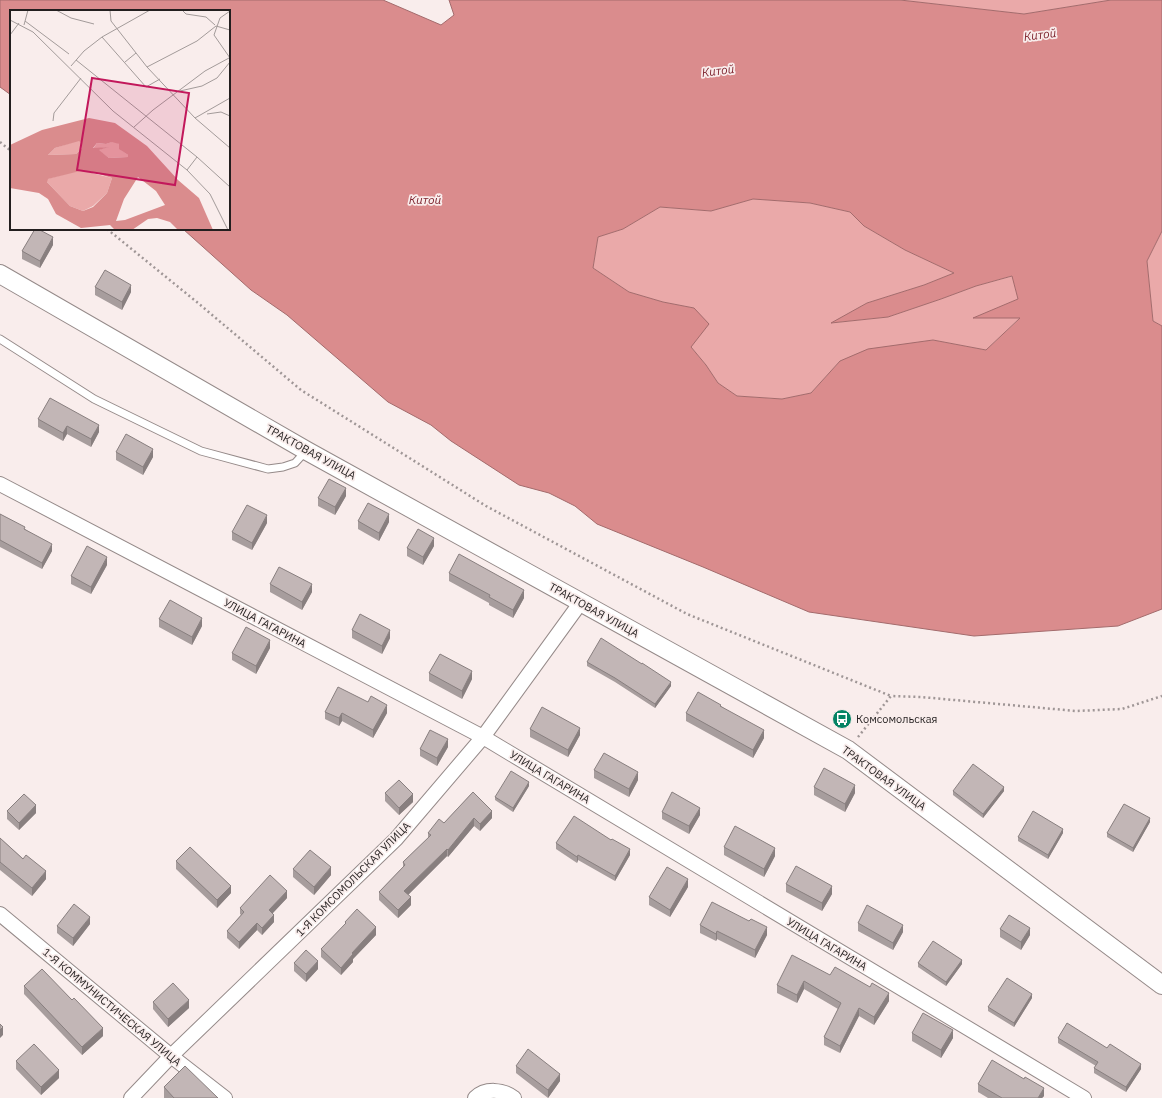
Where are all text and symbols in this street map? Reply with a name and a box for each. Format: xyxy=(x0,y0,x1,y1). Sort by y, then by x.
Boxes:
inset map xyxy=(10,10,230,230)
water label: Китой xyxy=(1023,25,1057,44)
water label: Китой xyxy=(701,61,735,80)
water label: Китой xyxy=(409,192,442,207)
street label: ТРАКТОВАЯ УЛИЦА xyxy=(264,421,358,483)
street label: ТРАКТОВАЯ УЛИЦА xyxy=(547,579,641,641)
street label: УЛИЦА ГАГАРИНА xyxy=(221,595,309,651)
bus stop icon: Комсомольская xyxy=(831,708,853,730)
place label: Комсомольская xyxy=(856,712,937,726)
street label: ТРАКТОВАЯ УЛИЦА xyxy=(839,743,929,813)
street label: УЛИЦА ГАГАРИНА xyxy=(507,747,593,807)
street label: 1-Я КОМСОМОЛЬСКАЯ УЛИЦА xyxy=(293,819,413,939)
street label: УЛИЦА ГАГАРИНА xyxy=(784,914,870,974)
street label: 1-Я КОММУНИСТИЧЕСКАЯ УЛИЦА xyxy=(40,945,184,1069)

